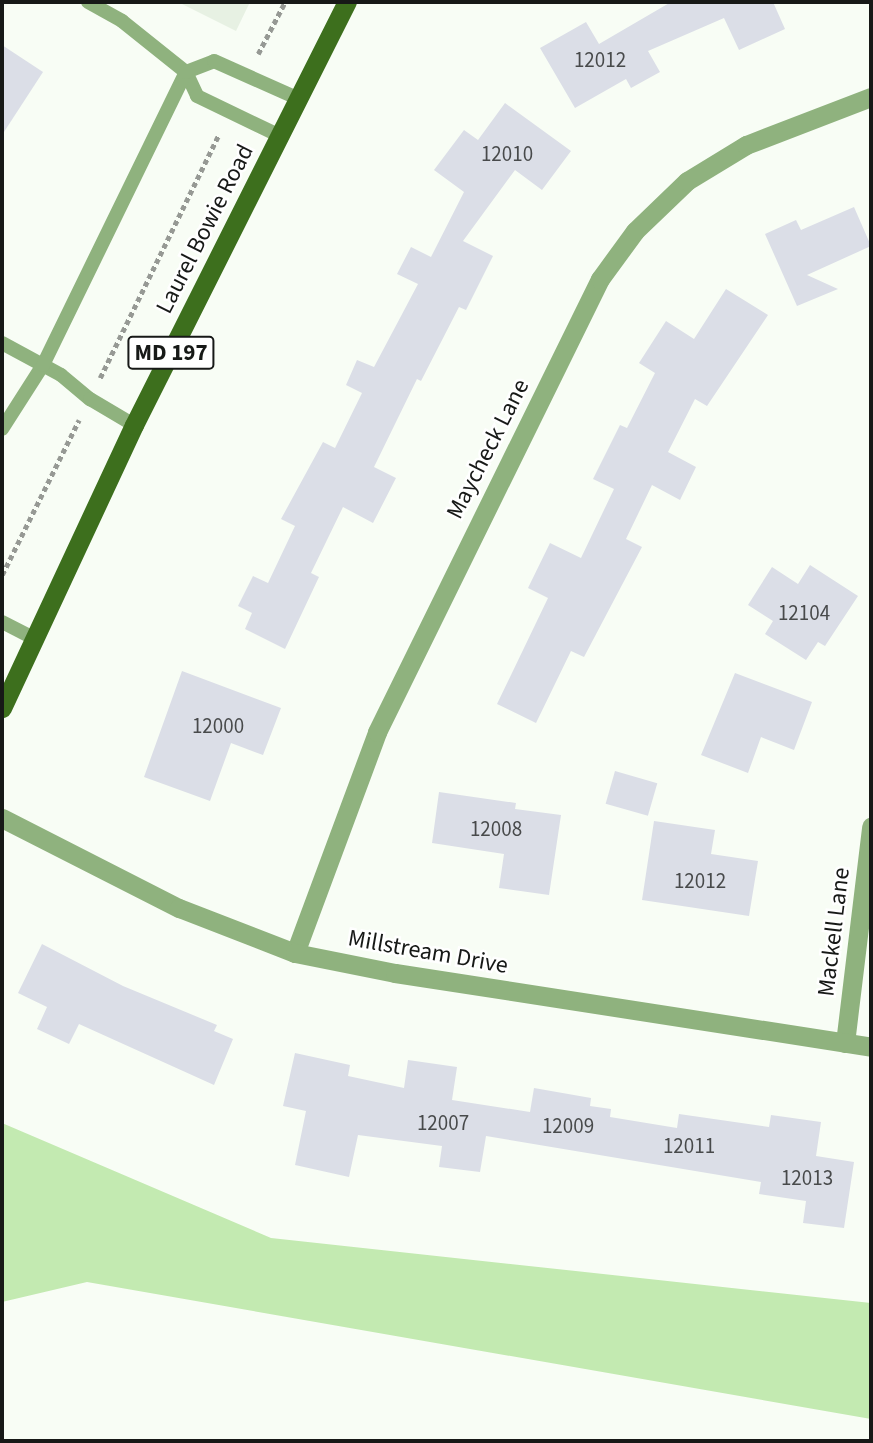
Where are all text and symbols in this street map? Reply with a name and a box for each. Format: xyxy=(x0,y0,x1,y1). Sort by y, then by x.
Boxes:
house number: 12012 xyxy=(574,47,626,73)
street label: Laurel Bowie Road xyxy=(150,140,260,318)
house number: 12010 xyxy=(481,141,533,167)
road number: MD 197 xyxy=(127,334,215,372)
street label: Maycheck Lane xyxy=(440,374,536,524)
house number: 12104 xyxy=(778,600,830,626)
house number: 12000 xyxy=(192,713,244,739)
house number: 12008 xyxy=(470,816,522,842)
street label: Mackell Lane xyxy=(812,866,856,998)
house number: 12012 xyxy=(674,868,726,894)
street label: Millstream Drive xyxy=(346,924,510,980)
house number: 12007 xyxy=(417,1110,469,1136)
house number: 12009 xyxy=(542,1113,594,1139)
house number: 12011 xyxy=(663,1133,715,1159)
house number: 12013 xyxy=(781,1165,833,1191)

